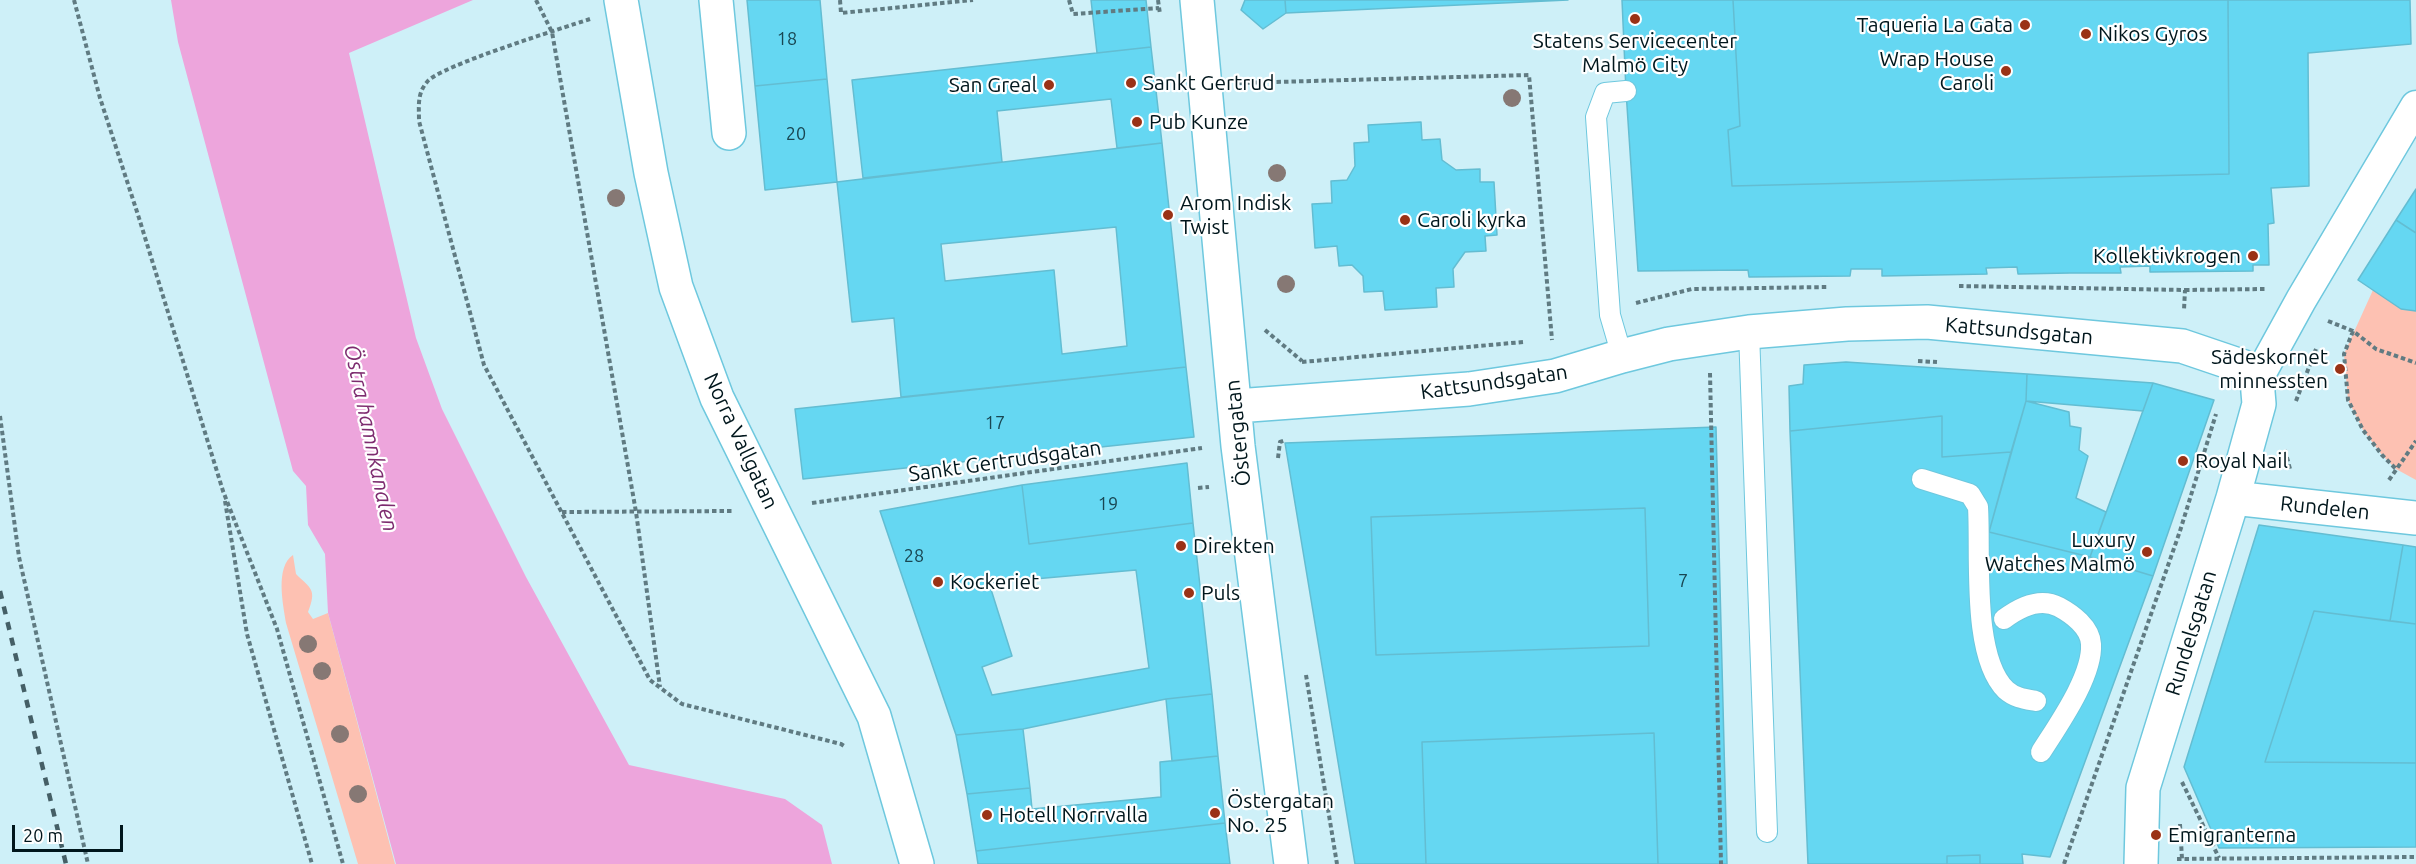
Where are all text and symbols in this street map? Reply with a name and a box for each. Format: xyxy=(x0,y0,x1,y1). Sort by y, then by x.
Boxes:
marker: Statens Servicecenter Malmö City xyxy=(1628,12,1642,26)
place label: Taqueria La Gata xyxy=(1857,12,2013,38)
marker: Taqueria La Gata xyxy=(2018,18,2032,32)
place label: Nikos Gyros xyxy=(2098,21,2208,47)
marker: Nikos Gyros xyxy=(2079,27,2093,41)
house number: 18 xyxy=(777,28,797,50)
place label: Statens Servicecenter Malmö City xyxy=(1533,28,1737,78)
place label: Wrap House Caroli xyxy=(1879,46,1994,96)
marker: Wrap House Caroli xyxy=(1999,64,2013,78)
place label: Sankt Gertrud xyxy=(1143,70,1274,96)
place label: San Greal xyxy=(949,72,1037,98)
marker: Sankt Gertrud xyxy=(1124,76,1138,90)
marker: San Greal xyxy=(1042,78,1056,92)
place label: Pub Kunze xyxy=(1149,109,1248,135)
marker: Pub Kunze xyxy=(1130,115,1144,129)
house number: 20 xyxy=(786,123,806,145)
place label: Arom Indisk Twist xyxy=(1180,190,1291,240)
place label: Caroli kyrka xyxy=(1417,207,1526,233)
marker: Arom Indisk Twist xyxy=(1161,208,1175,222)
marker: Caroli kyrka xyxy=(1398,213,1412,227)
place label: Kollektivkrogen xyxy=(2093,243,2241,269)
marker: Kollektivkrogen xyxy=(2246,249,2260,263)
street label: Kattsundsgatan xyxy=(1944,312,2094,350)
water label: Östra hamnkanalen xyxy=(338,342,404,534)
place label: Sädeskornet minnessten xyxy=(2211,344,2328,394)
street label: Kattsundsgatan xyxy=(1419,359,1569,405)
marker: Sädeskornet minnessten xyxy=(2333,362,2347,376)
street label: Norra Vallgatan xyxy=(698,369,784,513)
street label: Östergatan xyxy=(1220,378,1256,488)
house number: 17 xyxy=(985,412,1005,434)
street label: Sankt Gertrudsgatan xyxy=(907,435,1103,487)
place label: Royal Nail xyxy=(2195,448,2288,474)
marker: Royal Nail xyxy=(2176,454,2190,468)
street label: Rundelen xyxy=(2279,491,2371,525)
house number: 19 xyxy=(1098,493,1118,515)
place label: Luxury Watches Malmö xyxy=(1985,527,2135,577)
place label: Direkten xyxy=(1193,533,1275,559)
marker: Direkten xyxy=(1174,539,1188,553)
house number: 28 xyxy=(904,545,924,567)
marker: Luxury Watches Malmö xyxy=(2140,545,2154,559)
street label: Rundelsgatan xyxy=(2160,567,2222,699)
place label: Kockeriet xyxy=(950,569,1039,595)
house number: 7 xyxy=(1678,570,1688,592)
marker: Kockeriet xyxy=(931,575,945,589)
place label: Puls xyxy=(1201,580,1240,606)
marker: Puls xyxy=(1182,586,1196,600)
place label: Östergatan No. 25 xyxy=(1227,788,1334,838)
place label: Hotell Norrvalla xyxy=(999,802,1148,828)
marker: Östergatan No. 25 xyxy=(1208,806,1222,820)
marker: Hotell Norrvalla xyxy=(980,808,994,822)
scale bar xyxy=(15,813,126,851)
place label: Emigranterna xyxy=(2168,822,2296,848)
text: 20 m xyxy=(23,825,63,845)
marker: Emigranterna xyxy=(2149,828,2163,842)

